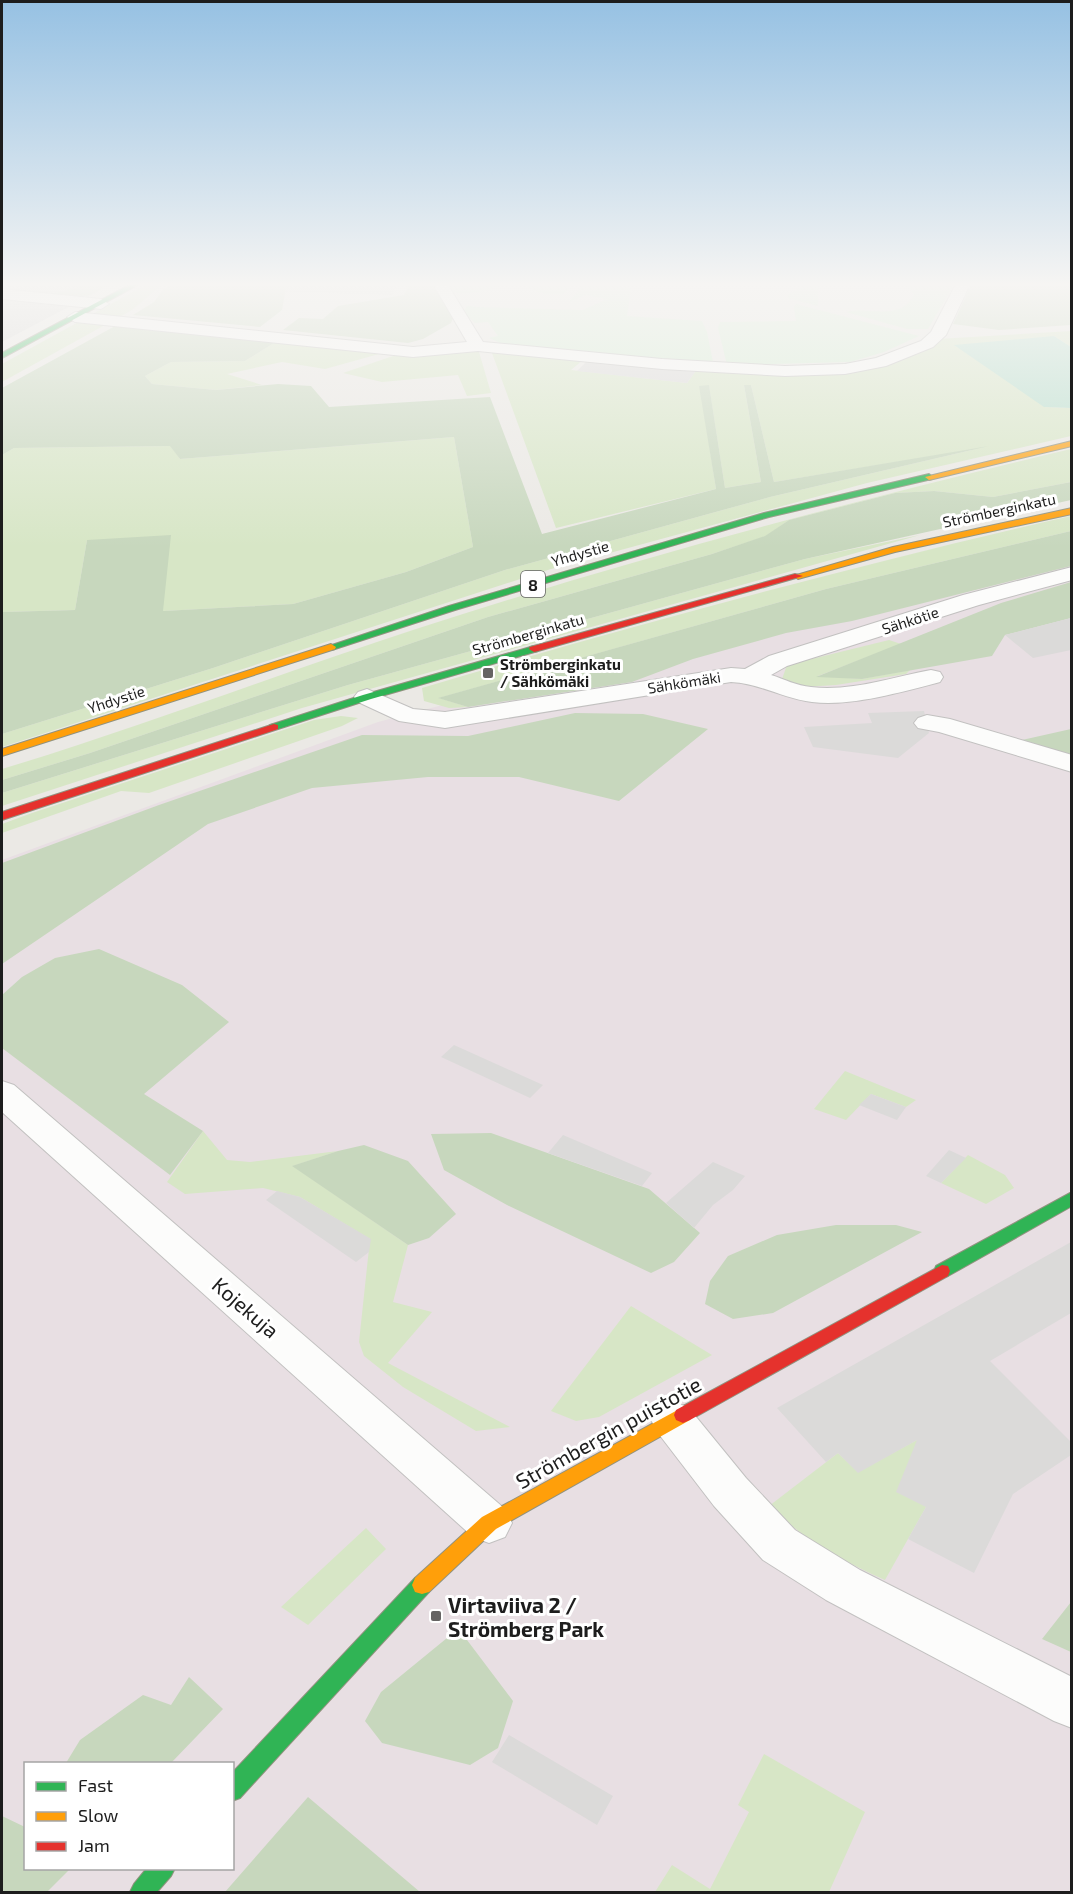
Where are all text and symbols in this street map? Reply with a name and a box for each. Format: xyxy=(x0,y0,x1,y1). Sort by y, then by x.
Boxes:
street label: Strömberginkatu xyxy=(941,489,1057,531)
street label: Yhdystie xyxy=(549,536,611,570)
road number: 8 xyxy=(521,571,545,597)
street label: Sähkötie xyxy=(879,602,941,638)
street label: Strömberginkatu xyxy=(470,609,586,659)
place label: Strömberginkatu / Sähkömäki xyxy=(500,655,621,690)
marker: Strömberginkatu / Sähkömäki xyxy=(481,666,495,680)
street label: Sähkömäki xyxy=(646,667,722,697)
street label: Yhdystie xyxy=(85,681,147,717)
street label: Kojekuja xyxy=(207,1271,284,1343)
street label: Strömbergin puistotie xyxy=(511,1371,705,1493)
place label: Virtaviiva 2 / Strömberg Park xyxy=(448,1592,604,1641)
marker: Virtaviiva 2 / Strömberg Park xyxy=(429,1609,443,1623)
legend xyxy=(24,1762,234,1870)
text: Fast xyxy=(78,1774,113,1796)
text: Slow xyxy=(78,1804,119,1826)
text: Jam xyxy=(78,1834,110,1856)

